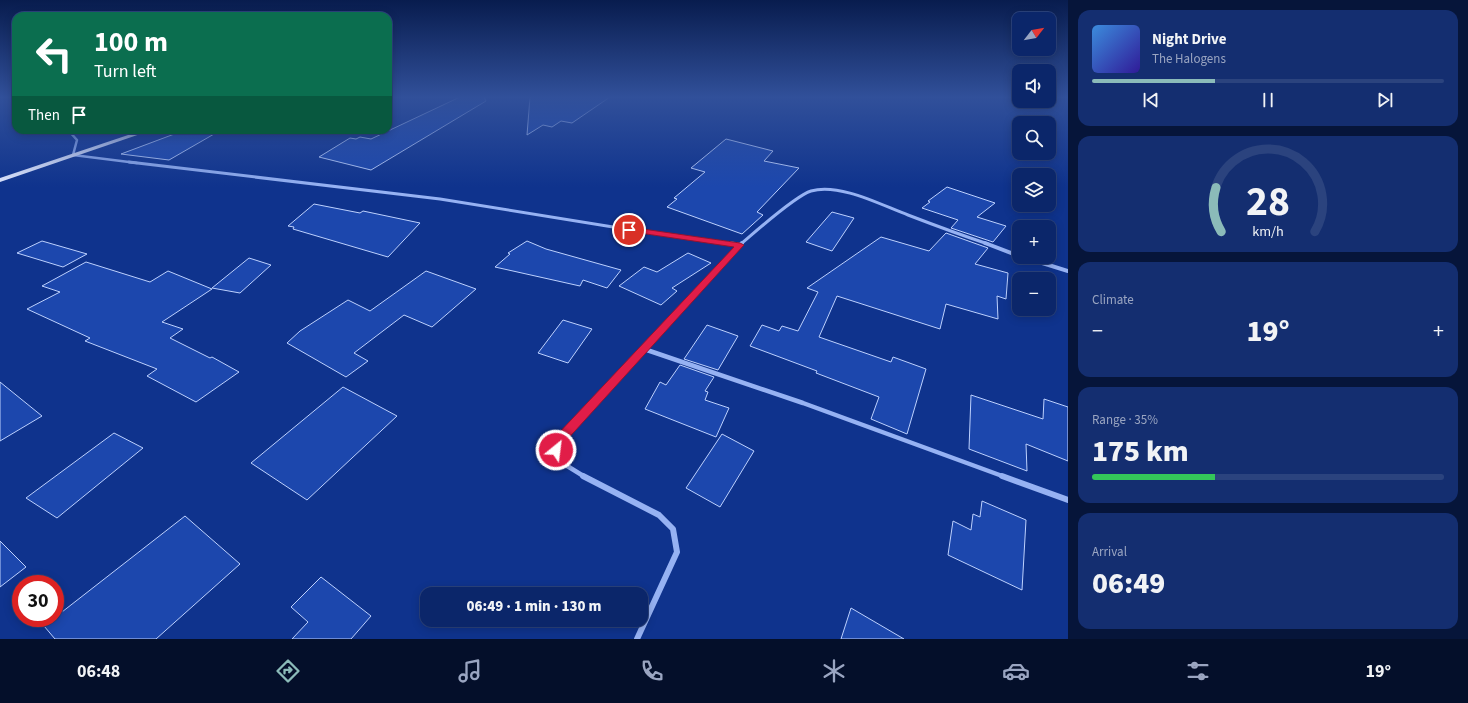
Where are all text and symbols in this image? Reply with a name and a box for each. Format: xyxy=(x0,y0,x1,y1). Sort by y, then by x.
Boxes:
north arrow xyxy=(1012,12,1056,56)
map controls xyxy=(1012,12,1056,316)
text: 100 m xyxy=(94,22,168,62)
icon: left xyxy=(28,28,80,80)
text: Night Drive xyxy=(1152,29,1227,50)
text: The Halogens xyxy=(1152,50,1226,68)
text: Turn left xyxy=(94,59,156,84)
button: sound xyxy=(1012,64,1056,108)
icon: previous xyxy=(1140,89,1162,111)
icon: pause xyxy=(1257,89,1279,111)
icon: next xyxy=(1374,89,1396,111)
icon: arrive xyxy=(68,104,90,126)
text: Then xyxy=(28,105,60,126)
button: search xyxy=(1012,116,1056,160)
button: layers xyxy=(1012,168,1056,212)
text: 28 xyxy=(1246,171,1290,231)
pin xyxy=(612,213,646,247)
icon: arrive xyxy=(618,219,640,241)
button: + xyxy=(1012,220,1056,264)
text: km/h xyxy=(1252,220,1284,241)
button: − xyxy=(1012,272,1056,316)
text: Climate xyxy=(1092,291,1134,309)
text: 19° xyxy=(1246,310,1290,353)
text: − xyxy=(1092,315,1103,347)
text: + xyxy=(1433,315,1444,347)
text: Range · 35% xyxy=(1092,411,1158,429)
position arrow xyxy=(535,429,577,471)
text: 175 km xyxy=(1092,430,1189,473)
text: Arrival xyxy=(1092,543,1127,561)
text: 06:49 xyxy=(1092,562,1165,605)
speed limit sign: 30 xyxy=(12,575,64,627)
text: 06:49 · 1 min · 130 m xyxy=(467,596,601,617)
icon: directions xyxy=(274,657,302,685)
icon: music xyxy=(456,657,484,685)
icon: phone xyxy=(638,657,666,685)
icon: climate xyxy=(820,657,848,685)
icon: car xyxy=(1002,657,1030,685)
icon: filters xyxy=(1184,657,1212,685)
text: 06:48 xyxy=(77,659,120,684)
text: 19° xyxy=(1365,659,1391,684)

